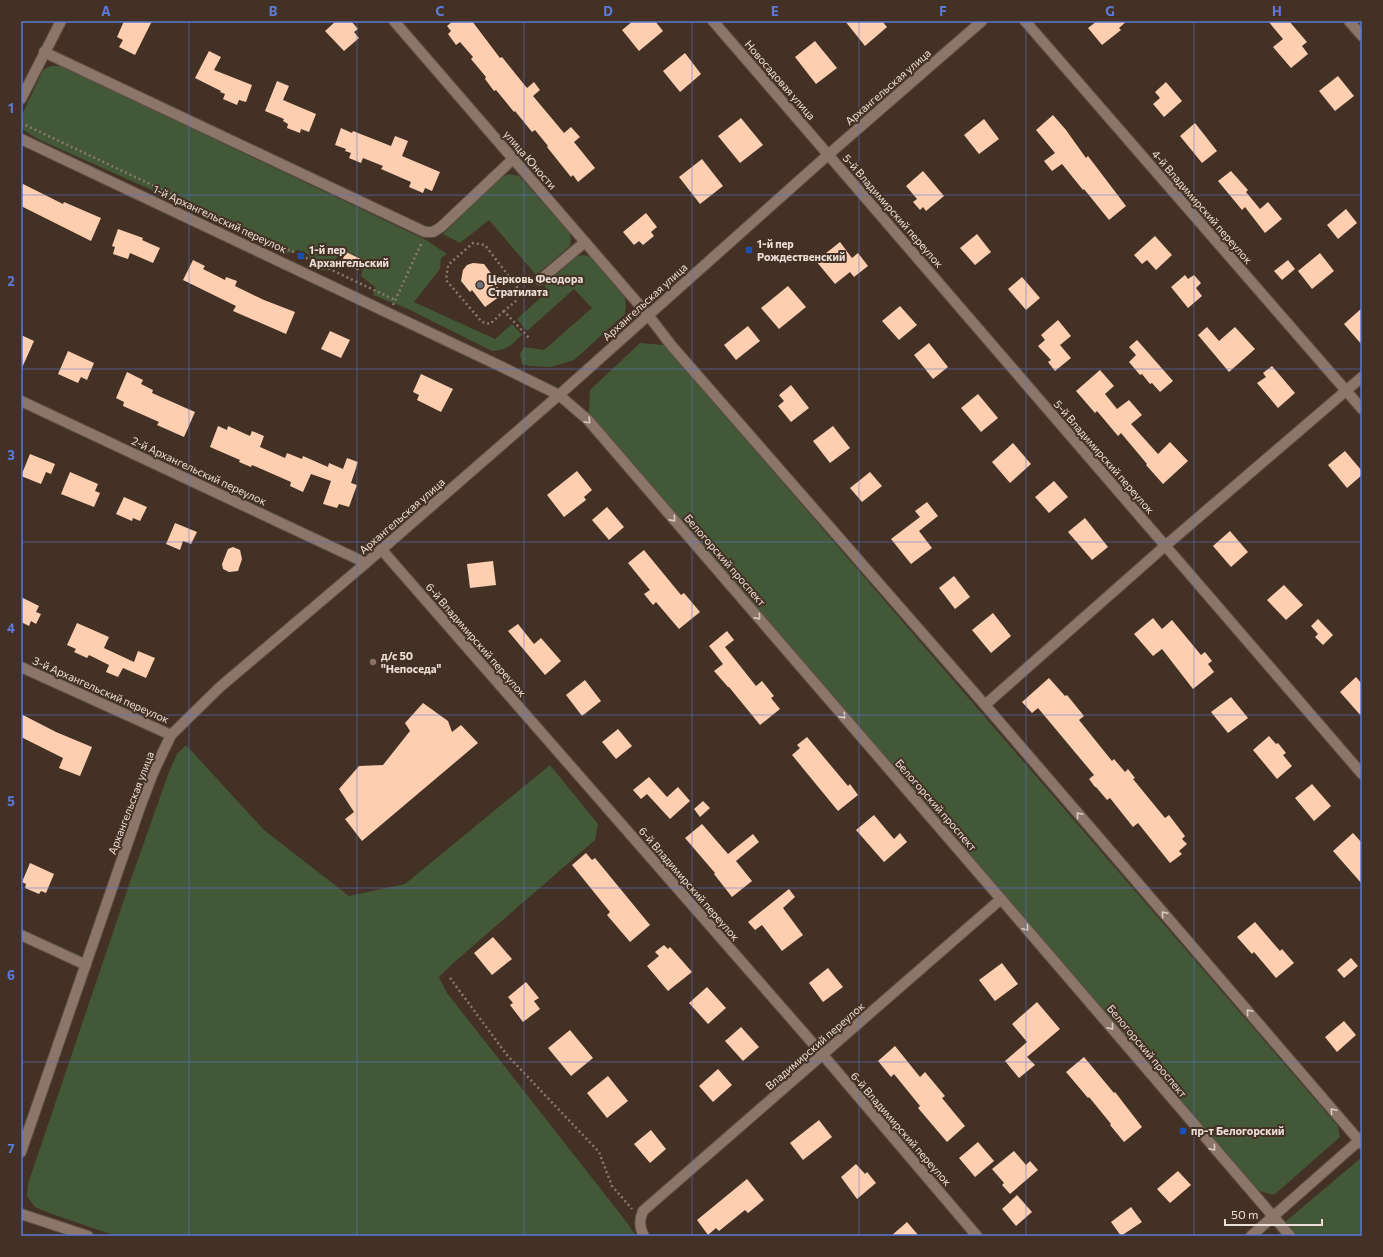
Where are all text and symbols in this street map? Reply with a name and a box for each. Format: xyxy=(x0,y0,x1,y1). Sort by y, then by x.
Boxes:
text: A xyxy=(101,3,111,19)
text: B xyxy=(269,3,278,19)
text: C xyxy=(436,3,445,19)
text: D xyxy=(603,3,613,19)
text: E xyxy=(771,3,779,19)
text: F xyxy=(939,3,947,19)
text: G xyxy=(1105,3,1115,19)
text: H xyxy=(1272,3,1282,19)
street label: Новосадовая улица xyxy=(742,37,818,122)
street label: Архангельская улица xyxy=(842,46,933,127)
text: 1 xyxy=(8,100,14,116)
street label: улица Юности xyxy=(501,128,560,192)
street label: 4-й Владимирский переулок xyxy=(1149,147,1255,266)
street label: 5-й Владимирский переулок xyxy=(841,151,946,270)
street label: 1-й Архангельский переулок xyxy=(151,182,289,255)
place label: 1-й пер Рождественский xyxy=(757,237,845,263)
place label: 1-й пер Архангельский xyxy=(309,243,389,269)
marker: 1-й пер Рождественский xyxy=(744,245,754,255)
marker: 1-й пер Архангельский xyxy=(296,251,306,261)
street label: Архангельская улица xyxy=(600,260,690,343)
place label: Церковь Феодора Стратилата xyxy=(488,272,583,298)
text: 2 xyxy=(7,273,15,289)
marker: Церковь Феодора Стратилата xyxy=(475,280,485,290)
street label: 5-й Владимирский переулок xyxy=(1052,397,1157,516)
one-way arrow xyxy=(583,416,591,424)
street label: 2-й Архангельский переулок xyxy=(130,433,269,508)
text: 3 xyxy=(7,447,15,463)
street label: Архангельская улица xyxy=(356,475,447,556)
street label: Белогорский проспект xyxy=(682,511,769,608)
one-way arrow xyxy=(669,514,676,522)
street label: 6-й Владимирский переулок xyxy=(423,580,529,699)
one-way arrow xyxy=(754,613,761,620)
text: 4 xyxy=(7,620,15,636)
place label: д/с 50 "Непоседа" xyxy=(381,649,441,675)
street label: 3-й Архангельский переулок xyxy=(31,654,171,726)
marker: д/с 50 "Непоседа" xyxy=(368,657,378,667)
one-way arrow xyxy=(839,711,846,718)
street label: Архангельская улица xyxy=(105,750,156,856)
street label: Белогорский проспект xyxy=(893,756,980,853)
text: 5 xyxy=(7,793,15,809)
one-way arrow xyxy=(1077,812,1084,820)
street label: 6-й Владимирский переулок xyxy=(636,824,742,943)
one-way arrow xyxy=(1162,911,1169,918)
one-way arrow xyxy=(1022,924,1029,931)
text: 6 xyxy=(7,967,15,983)
street label: Владимирский переулок xyxy=(763,999,867,1092)
street label: Белогорский проспект xyxy=(1105,1002,1190,1100)
one-way arrow xyxy=(1246,1010,1253,1017)
one-way arrow xyxy=(1106,1023,1113,1030)
street label: 6-й Владимирский переулок xyxy=(848,1069,954,1188)
one-way arrow xyxy=(1331,1108,1338,1116)
place label: пр-т Белогорский xyxy=(1191,1124,1284,1137)
marker: пр-т Белогорский xyxy=(1178,1126,1188,1136)
text: 7 xyxy=(7,1140,15,1156)
one-way arrow xyxy=(1209,1143,1216,1150)
scale bar xyxy=(1225,1201,1322,1227)
text: 50 m xyxy=(1231,1207,1259,1221)

